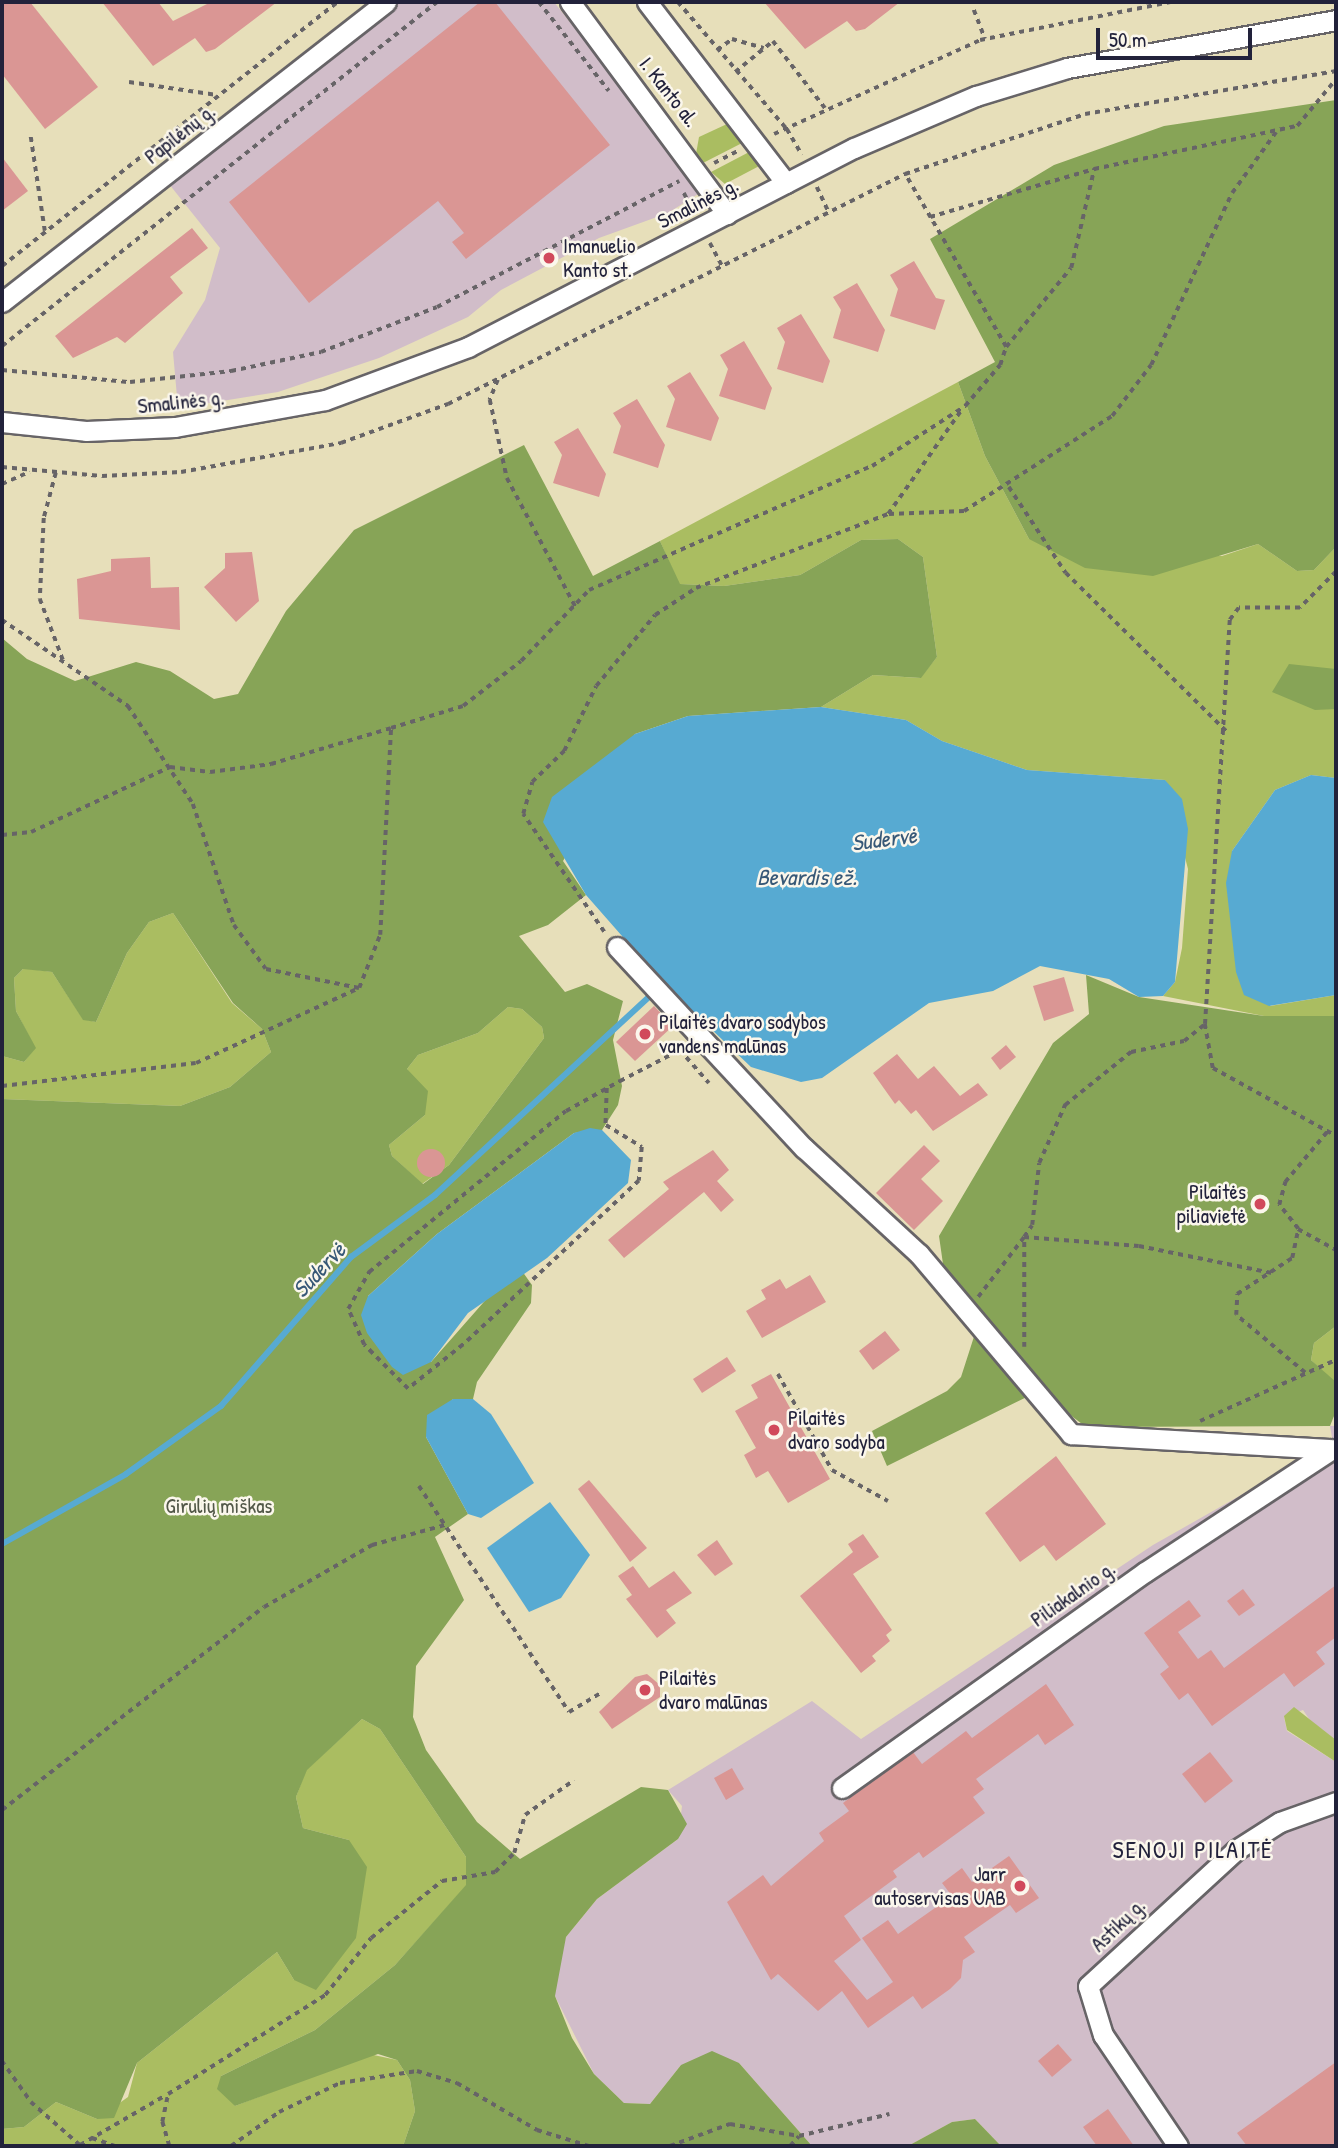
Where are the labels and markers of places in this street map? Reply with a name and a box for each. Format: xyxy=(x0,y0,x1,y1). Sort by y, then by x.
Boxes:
place label: Imanuelio Kanto st. xyxy=(563,233,635,283)
marker: Imanuelio Kanto st. xyxy=(541,250,557,266)
place label: Pilaitės dvaro sodybos vandens malūnas xyxy=(659,1009,826,1059)
marker: Pilaitės dvaro sodybos vandens malūnas xyxy=(637,1026,653,1042)
place label: Pilaitės piliavietė xyxy=(1177,1179,1246,1229)
marker: Pilaitės piliavietė xyxy=(1252,1196,1268,1212)
place label: Pilaitės dvaro sodyba xyxy=(788,1405,885,1455)
marker: Pilaitės dvaro sodyba xyxy=(766,1422,782,1438)
place label: Pilaitės dvaro malūnas xyxy=(659,1665,768,1715)
marker: Pilaitės dvaro malūnas xyxy=(637,1682,653,1698)
place label: Jarr autoservisas UAB xyxy=(874,1861,1006,1911)
marker: Jarr autoservisas UAB xyxy=(1012,1878,1028,1894)

